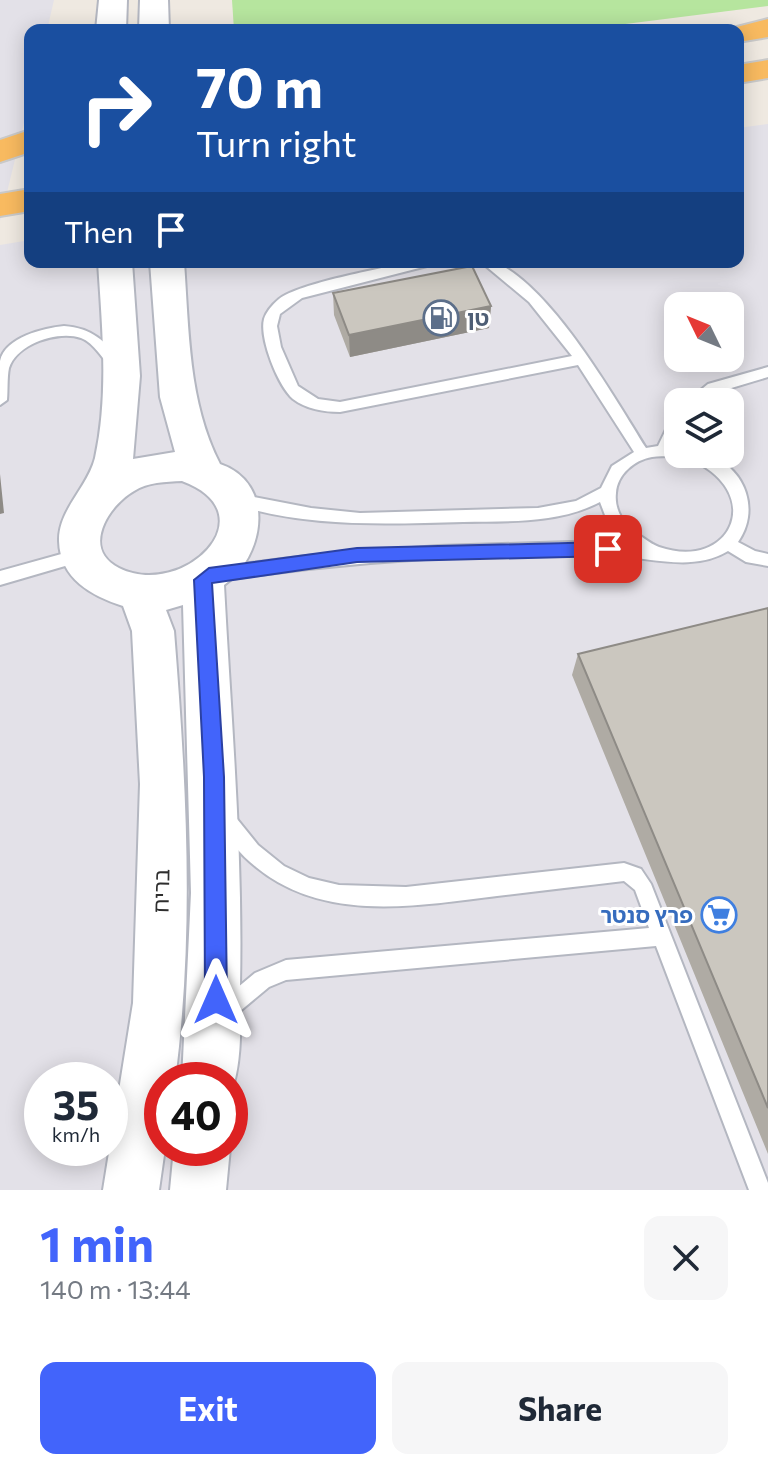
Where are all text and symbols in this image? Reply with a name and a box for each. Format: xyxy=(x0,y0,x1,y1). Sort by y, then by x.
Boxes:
text: 70 m xyxy=(196,51,323,120)
icon: right xyxy=(64,56,168,160)
text: Turn right xyxy=(196,120,357,164)
icon: arrive xyxy=(149,208,193,252)
text: Then xyxy=(64,212,133,249)
north arrow xyxy=(664,292,744,372)
map controls xyxy=(664,292,744,468)
fuel station icon: טן xyxy=(422,299,460,337)
place label: טן xyxy=(467,304,489,331)
button: layers xyxy=(664,388,744,468)
pin xyxy=(574,515,642,583)
icon: arrive xyxy=(586,527,630,571)
street label: בריח xyxy=(147,869,174,913)
supermarket icon: פרץ סנטר xyxy=(700,896,738,934)
place label: פרץ סנטר xyxy=(600,901,693,928)
position arrow xyxy=(174,958,258,1042)
speed limit sign: 40 xyxy=(144,1062,248,1166)
text: 35 xyxy=(53,1079,99,1128)
text: km/h xyxy=(52,1122,100,1146)
text: 1 min xyxy=(40,1213,154,1272)
button: close xyxy=(644,1216,728,1300)
text: 140 m · 13:44 xyxy=(40,1273,191,1304)
button: Exit xyxy=(40,1362,376,1454)
button: Share xyxy=(392,1362,728,1454)

